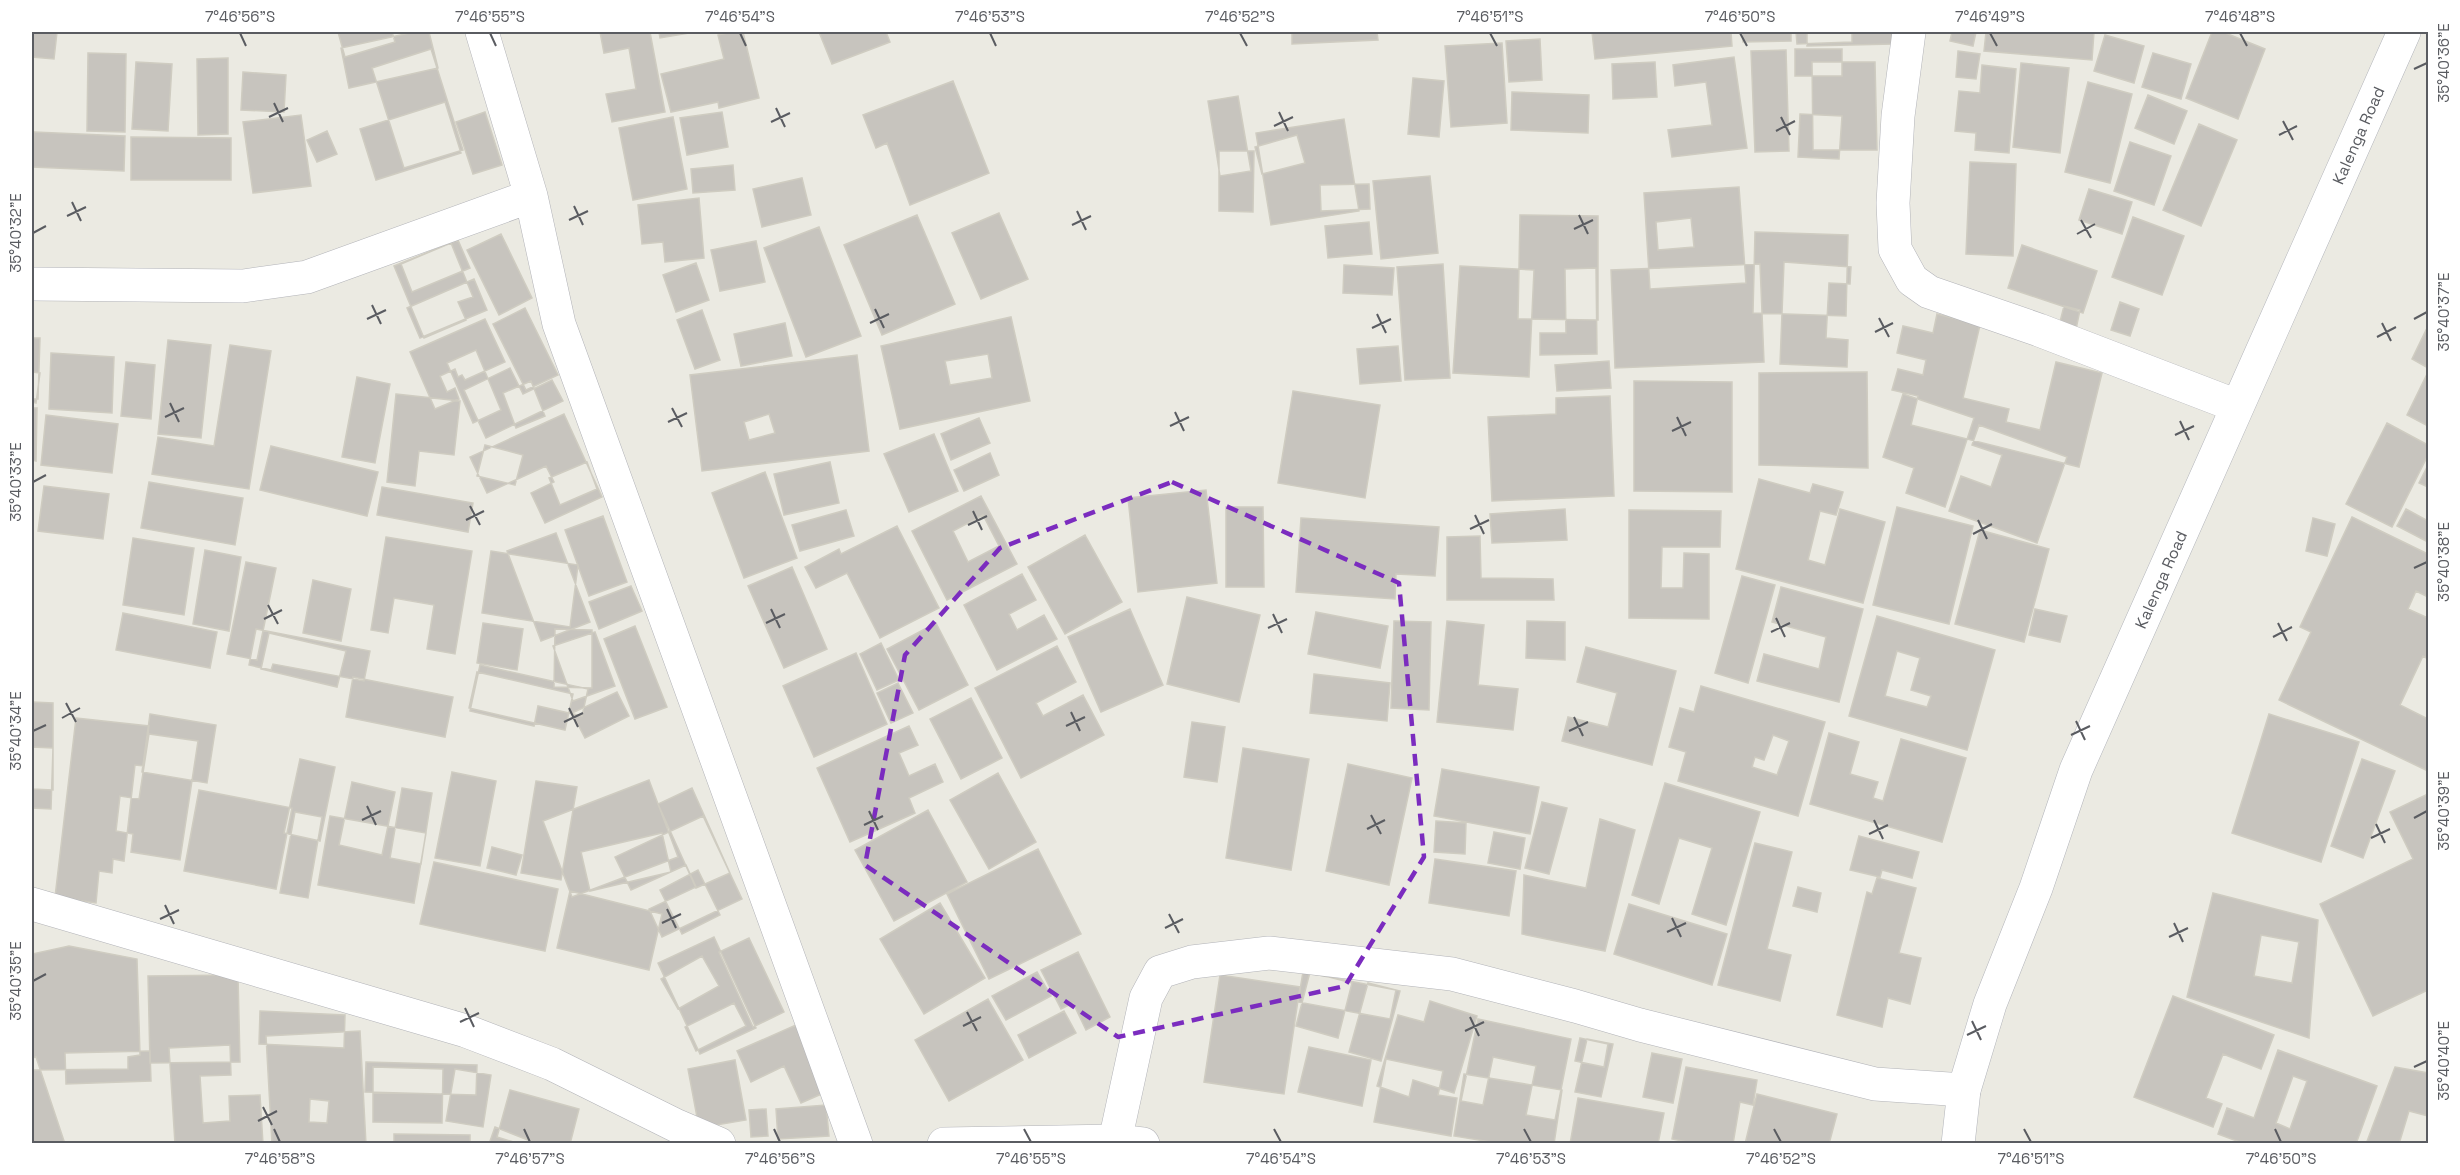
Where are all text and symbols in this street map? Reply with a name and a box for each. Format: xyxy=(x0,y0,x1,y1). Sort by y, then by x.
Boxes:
text: 7°46'56"S xyxy=(205,7,275,26)
text: 7°46'55"S xyxy=(455,7,525,26)
text: 7°46'54"S xyxy=(705,7,775,26)
text: 7°46'53"S xyxy=(955,7,1025,26)
text: 7°46'52"S xyxy=(1205,7,1275,26)
text: 7°46'51"S xyxy=(1456,7,1524,26)
text: 7°46'50"S xyxy=(1705,7,1775,26)
text: 7°46'49"S xyxy=(1955,7,2025,26)
text: 7°46'48"S xyxy=(2205,7,2275,26)
text: 35°40'36"E xyxy=(2434,23,2453,103)
street label: Kalenga Road xyxy=(2328,83,2389,188)
text: 35°40'32"E xyxy=(6,193,25,273)
text: 35°40'37"E xyxy=(2434,273,2453,351)
text: 35°40'33"E xyxy=(6,442,25,522)
text: 35°40'38"E xyxy=(2434,522,2453,602)
street label: Kalenga Road xyxy=(2130,527,2192,632)
text: 35°40'34"E xyxy=(6,691,25,771)
text: 35°40'39"E xyxy=(2434,771,2453,851)
text: 35°40'35"E xyxy=(6,941,25,1021)
text: 35°40'40"E xyxy=(2434,1021,2453,1101)
text: 7°46'58"S xyxy=(245,1149,315,1168)
text: 7°46'57"S xyxy=(495,1149,565,1168)
text: 7°46'56"S xyxy=(745,1149,815,1168)
text: 7°46'55"S xyxy=(996,1149,1066,1168)
text: 7°46'54"S xyxy=(1246,1149,1316,1168)
text: 7°46'53"S xyxy=(1496,1149,1566,1168)
text: 7°46'52"S xyxy=(1746,1149,1816,1168)
text: 7°46'51"S xyxy=(1997,1149,2065,1168)
text: 7°46'50"S xyxy=(2246,1149,2316,1168)

